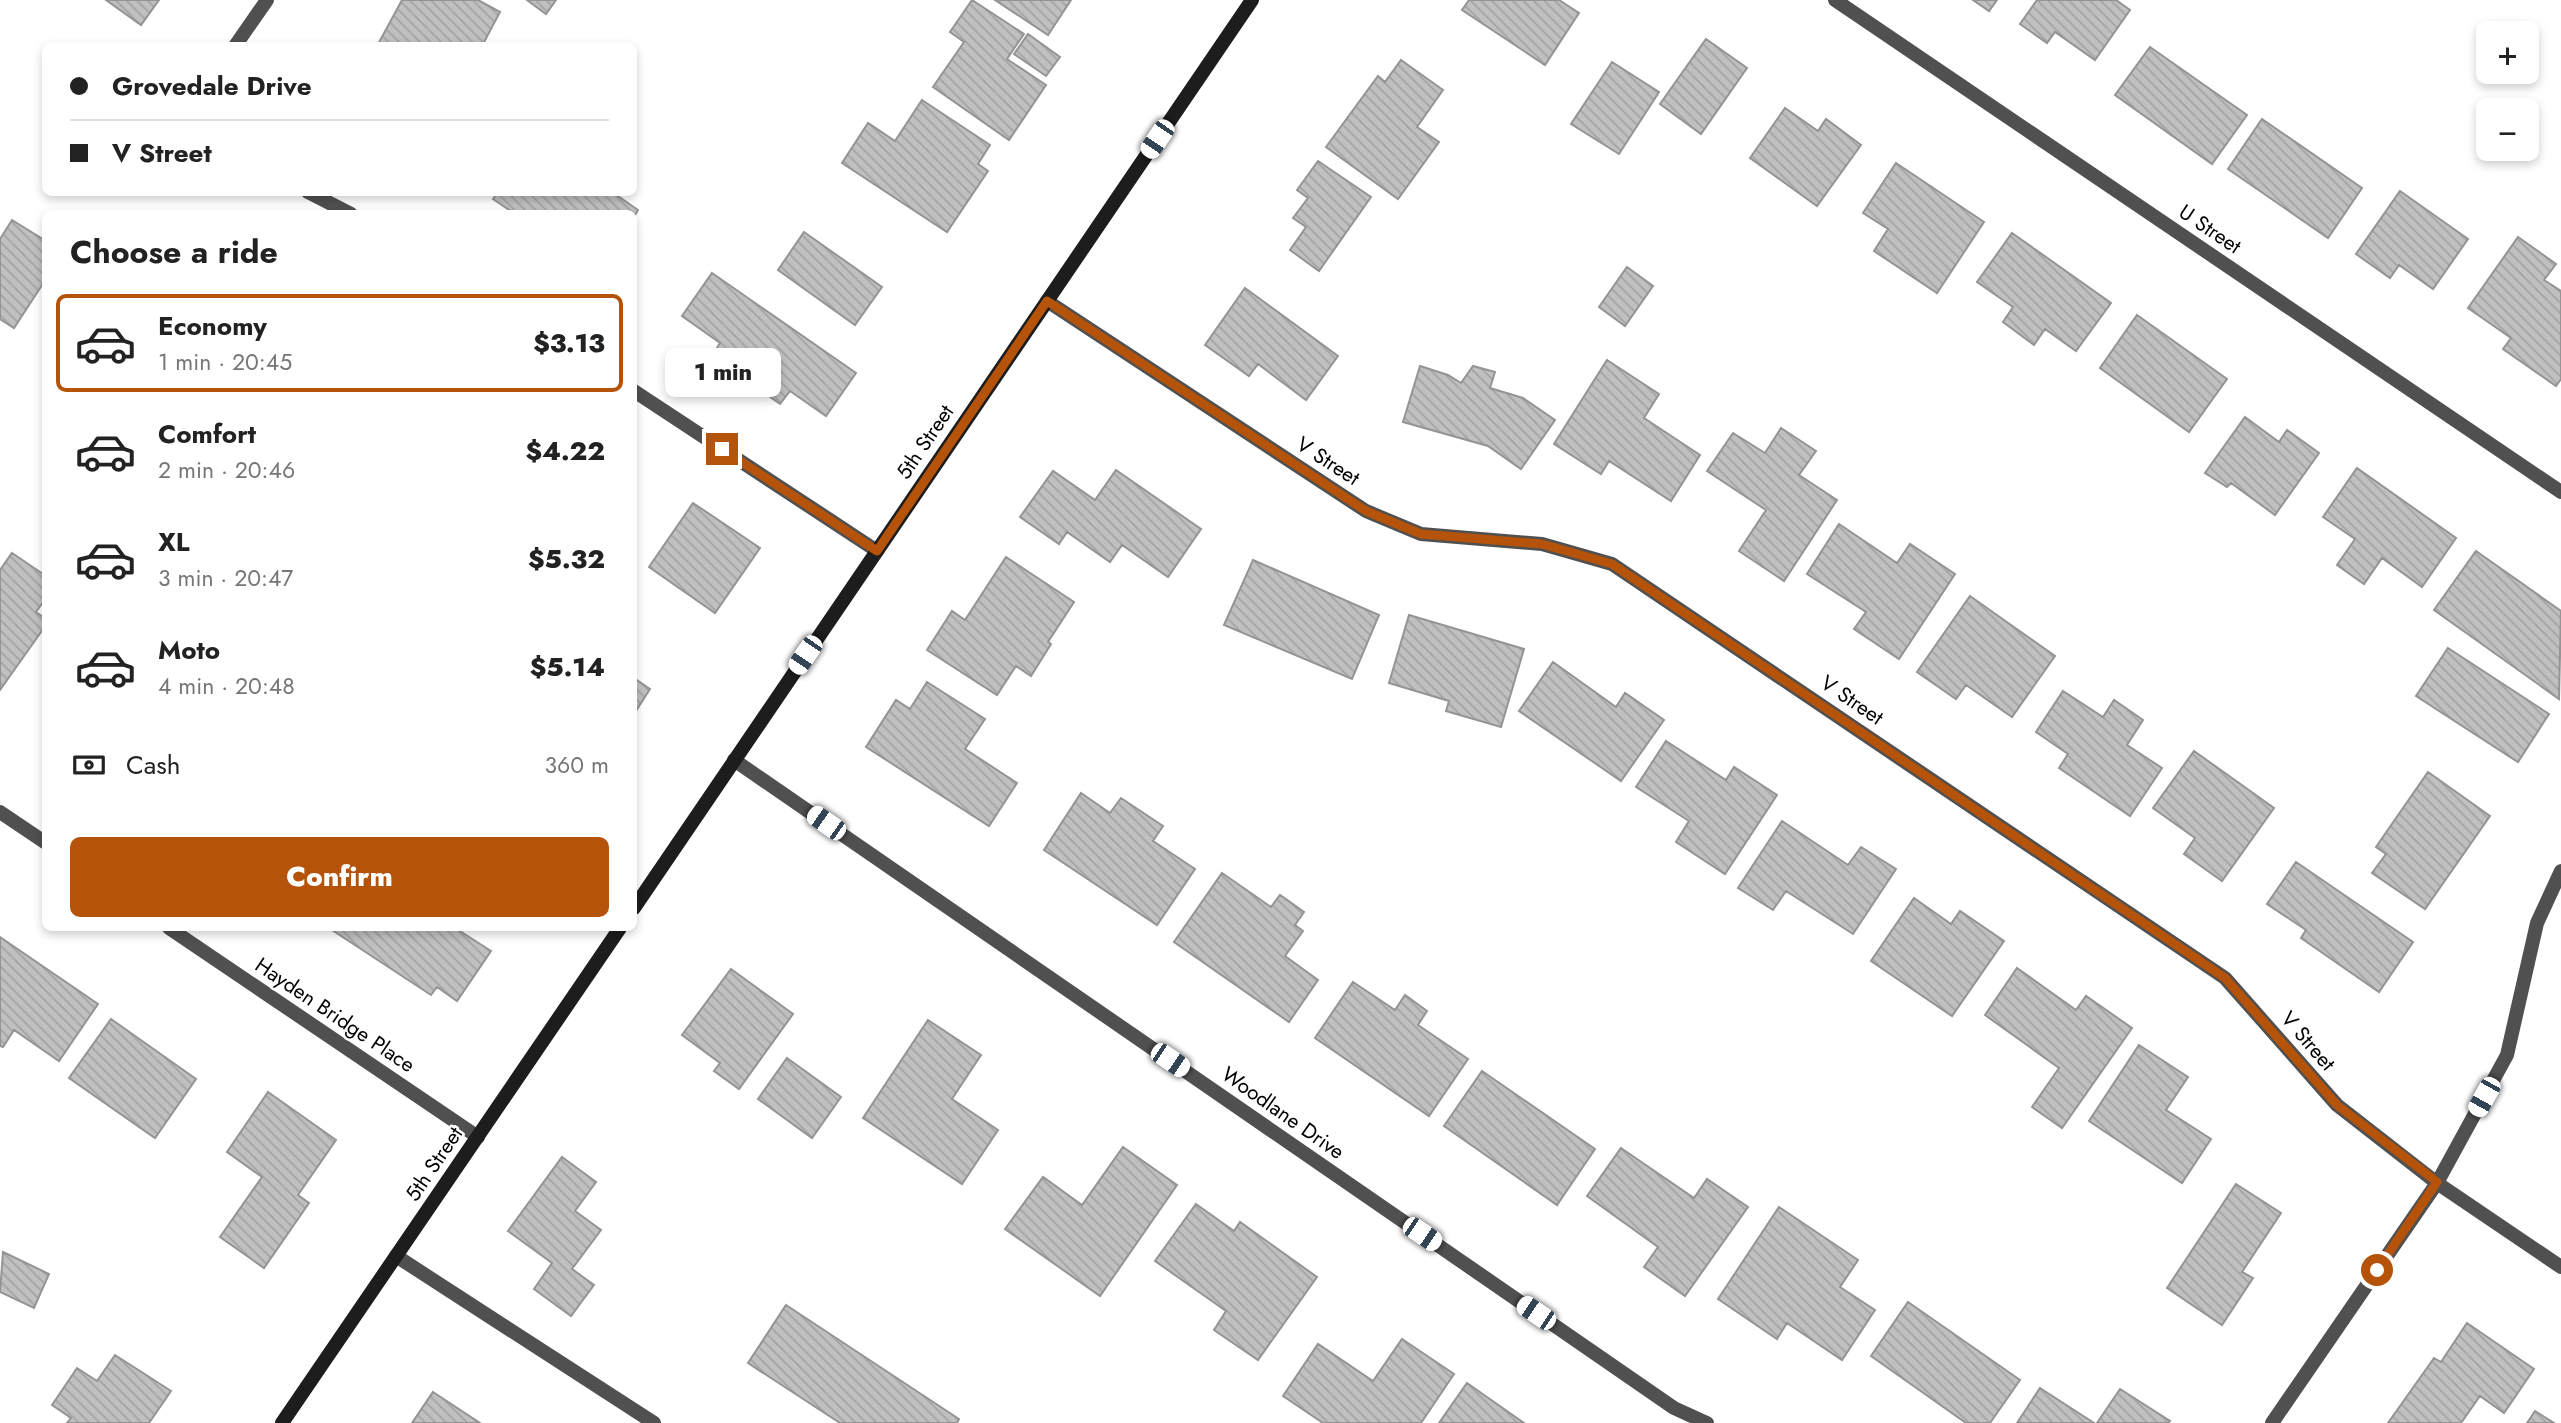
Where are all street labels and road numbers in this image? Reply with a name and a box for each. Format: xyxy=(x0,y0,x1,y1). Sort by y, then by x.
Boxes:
street label: U Street xyxy=(2173,197,2247,261)
street label: 5th Street xyxy=(889,399,961,485)
street label: V Street xyxy=(1290,429,1366,493)
street label: V Street xyxy=(1814,668,1890,732)
street label: Hayden Bridge Place xyxy=(249,950,421,1080)
street label: V Street xyxy=(2274,1005,2342,1077)
street label: Woodlane Drive xyxy=(1216,1059,1351,1167)
street label: 5th Street xyxy=(398,1121,470,1207)

